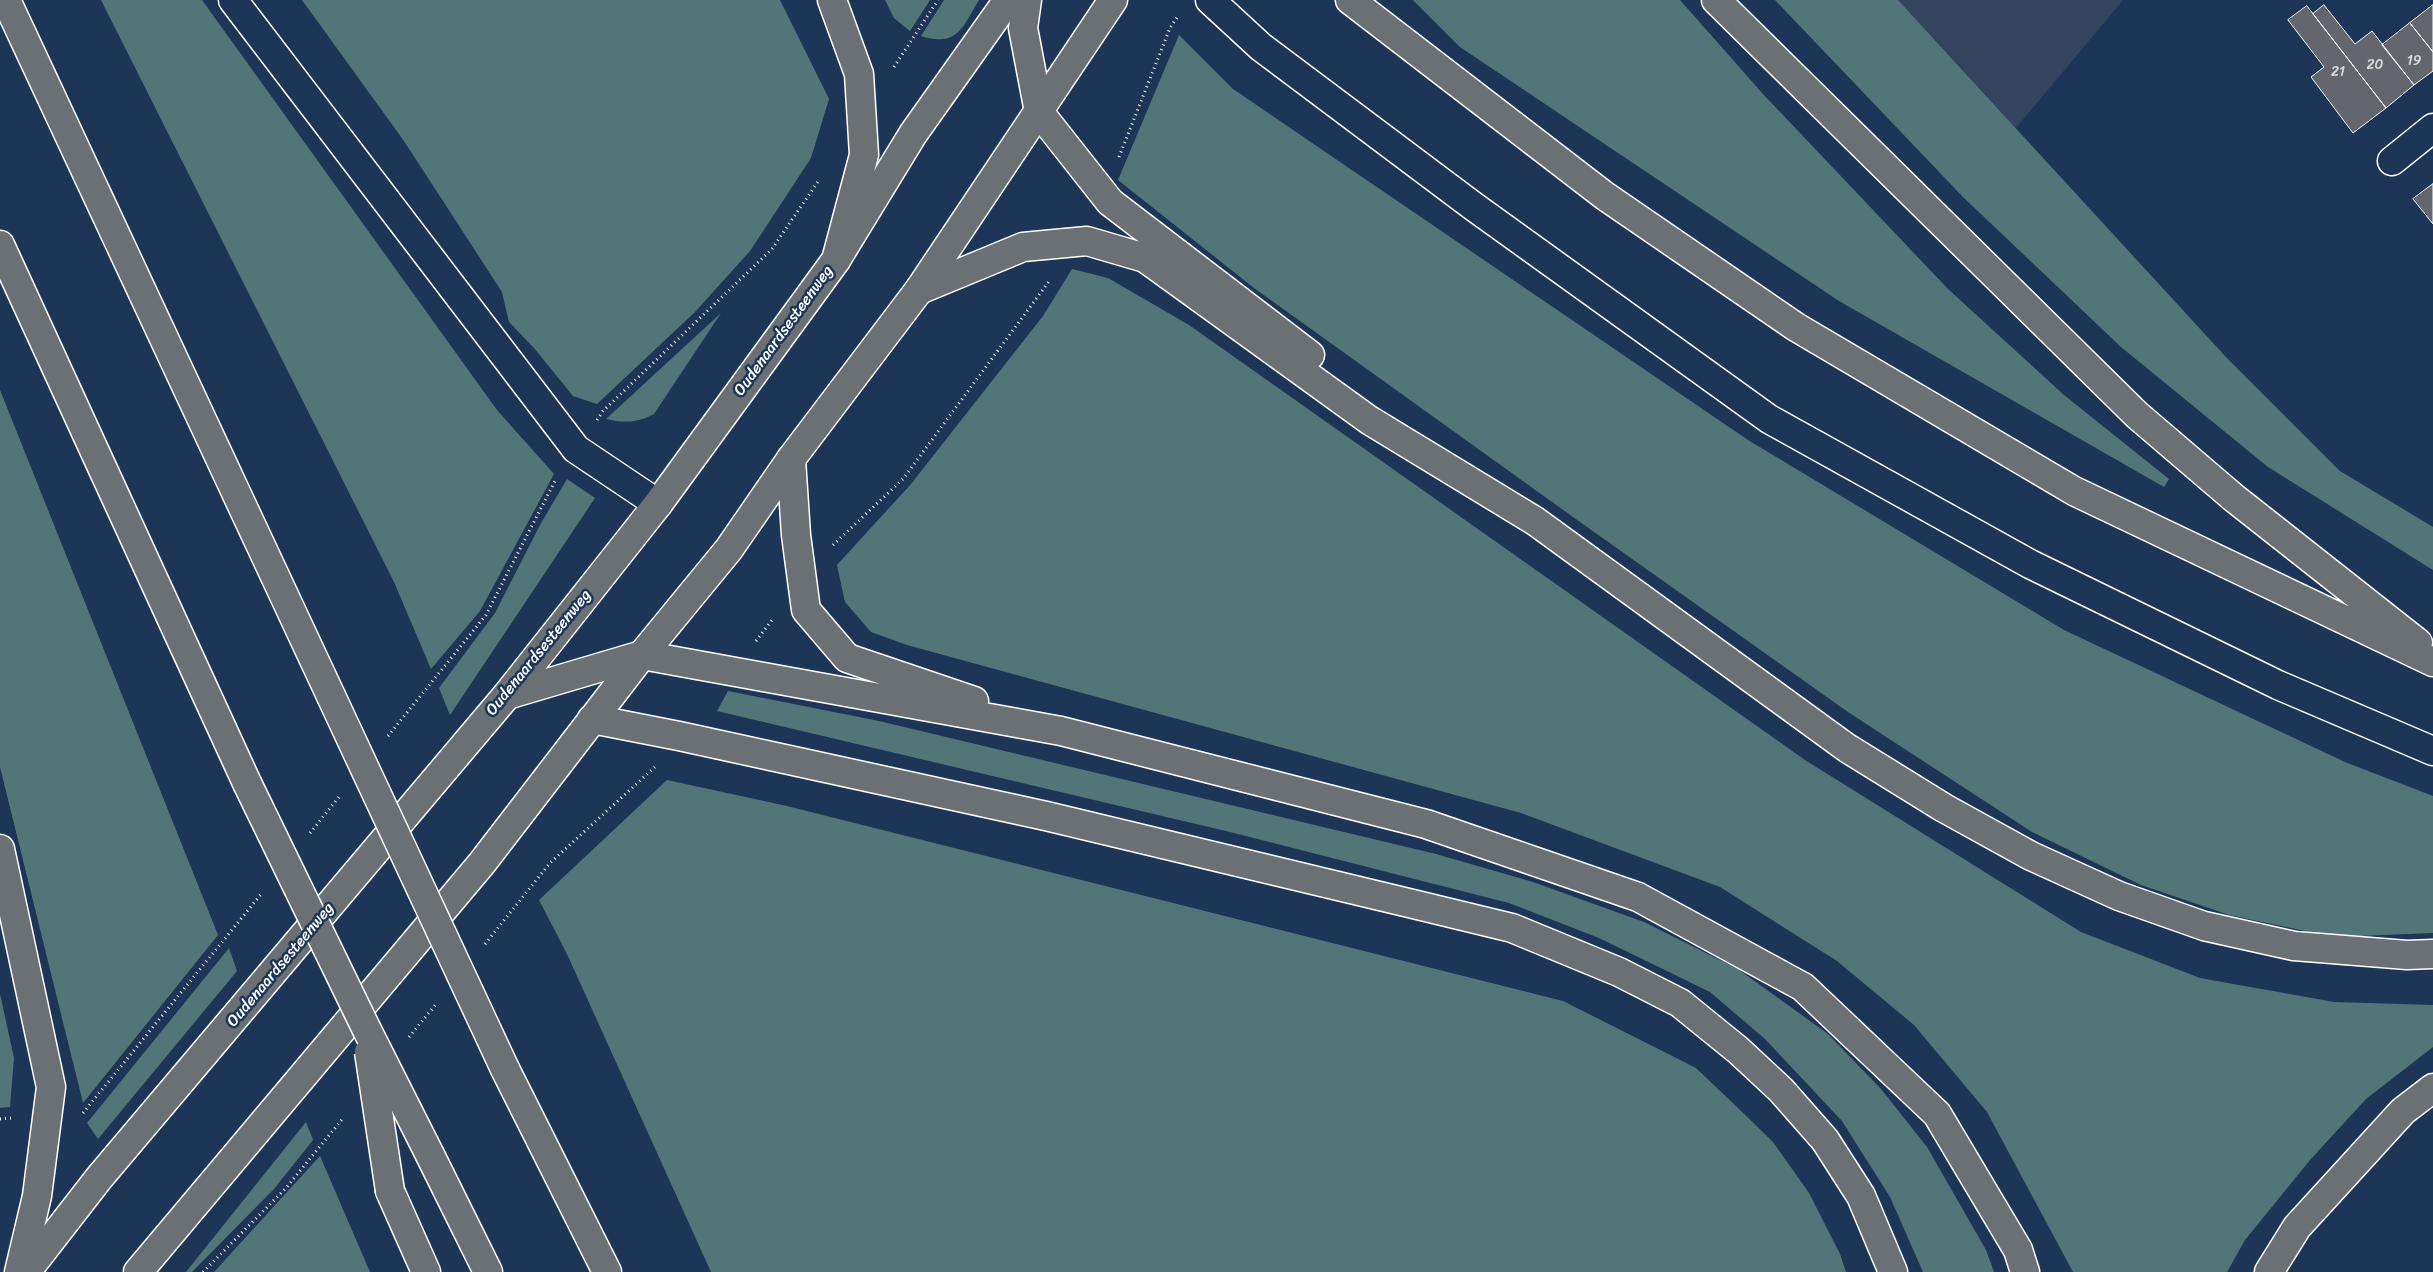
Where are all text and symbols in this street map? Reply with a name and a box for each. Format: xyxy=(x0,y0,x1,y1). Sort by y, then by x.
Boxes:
house number: 19 xyxy=(2407,53,2421,69)
house number: 20 xyxy=(2367,57,2383,73)
house number: 21 xyxy=(2331,64,2345,80)
street label: Oudenaardsesteenweg xyxy=(730,262,838,400)
street label: Oudenaardsesteenweg xyxy=(482,586,596,720)
street label: Oudenaardsesteenweg xyxy=(223,899,339,1031)

